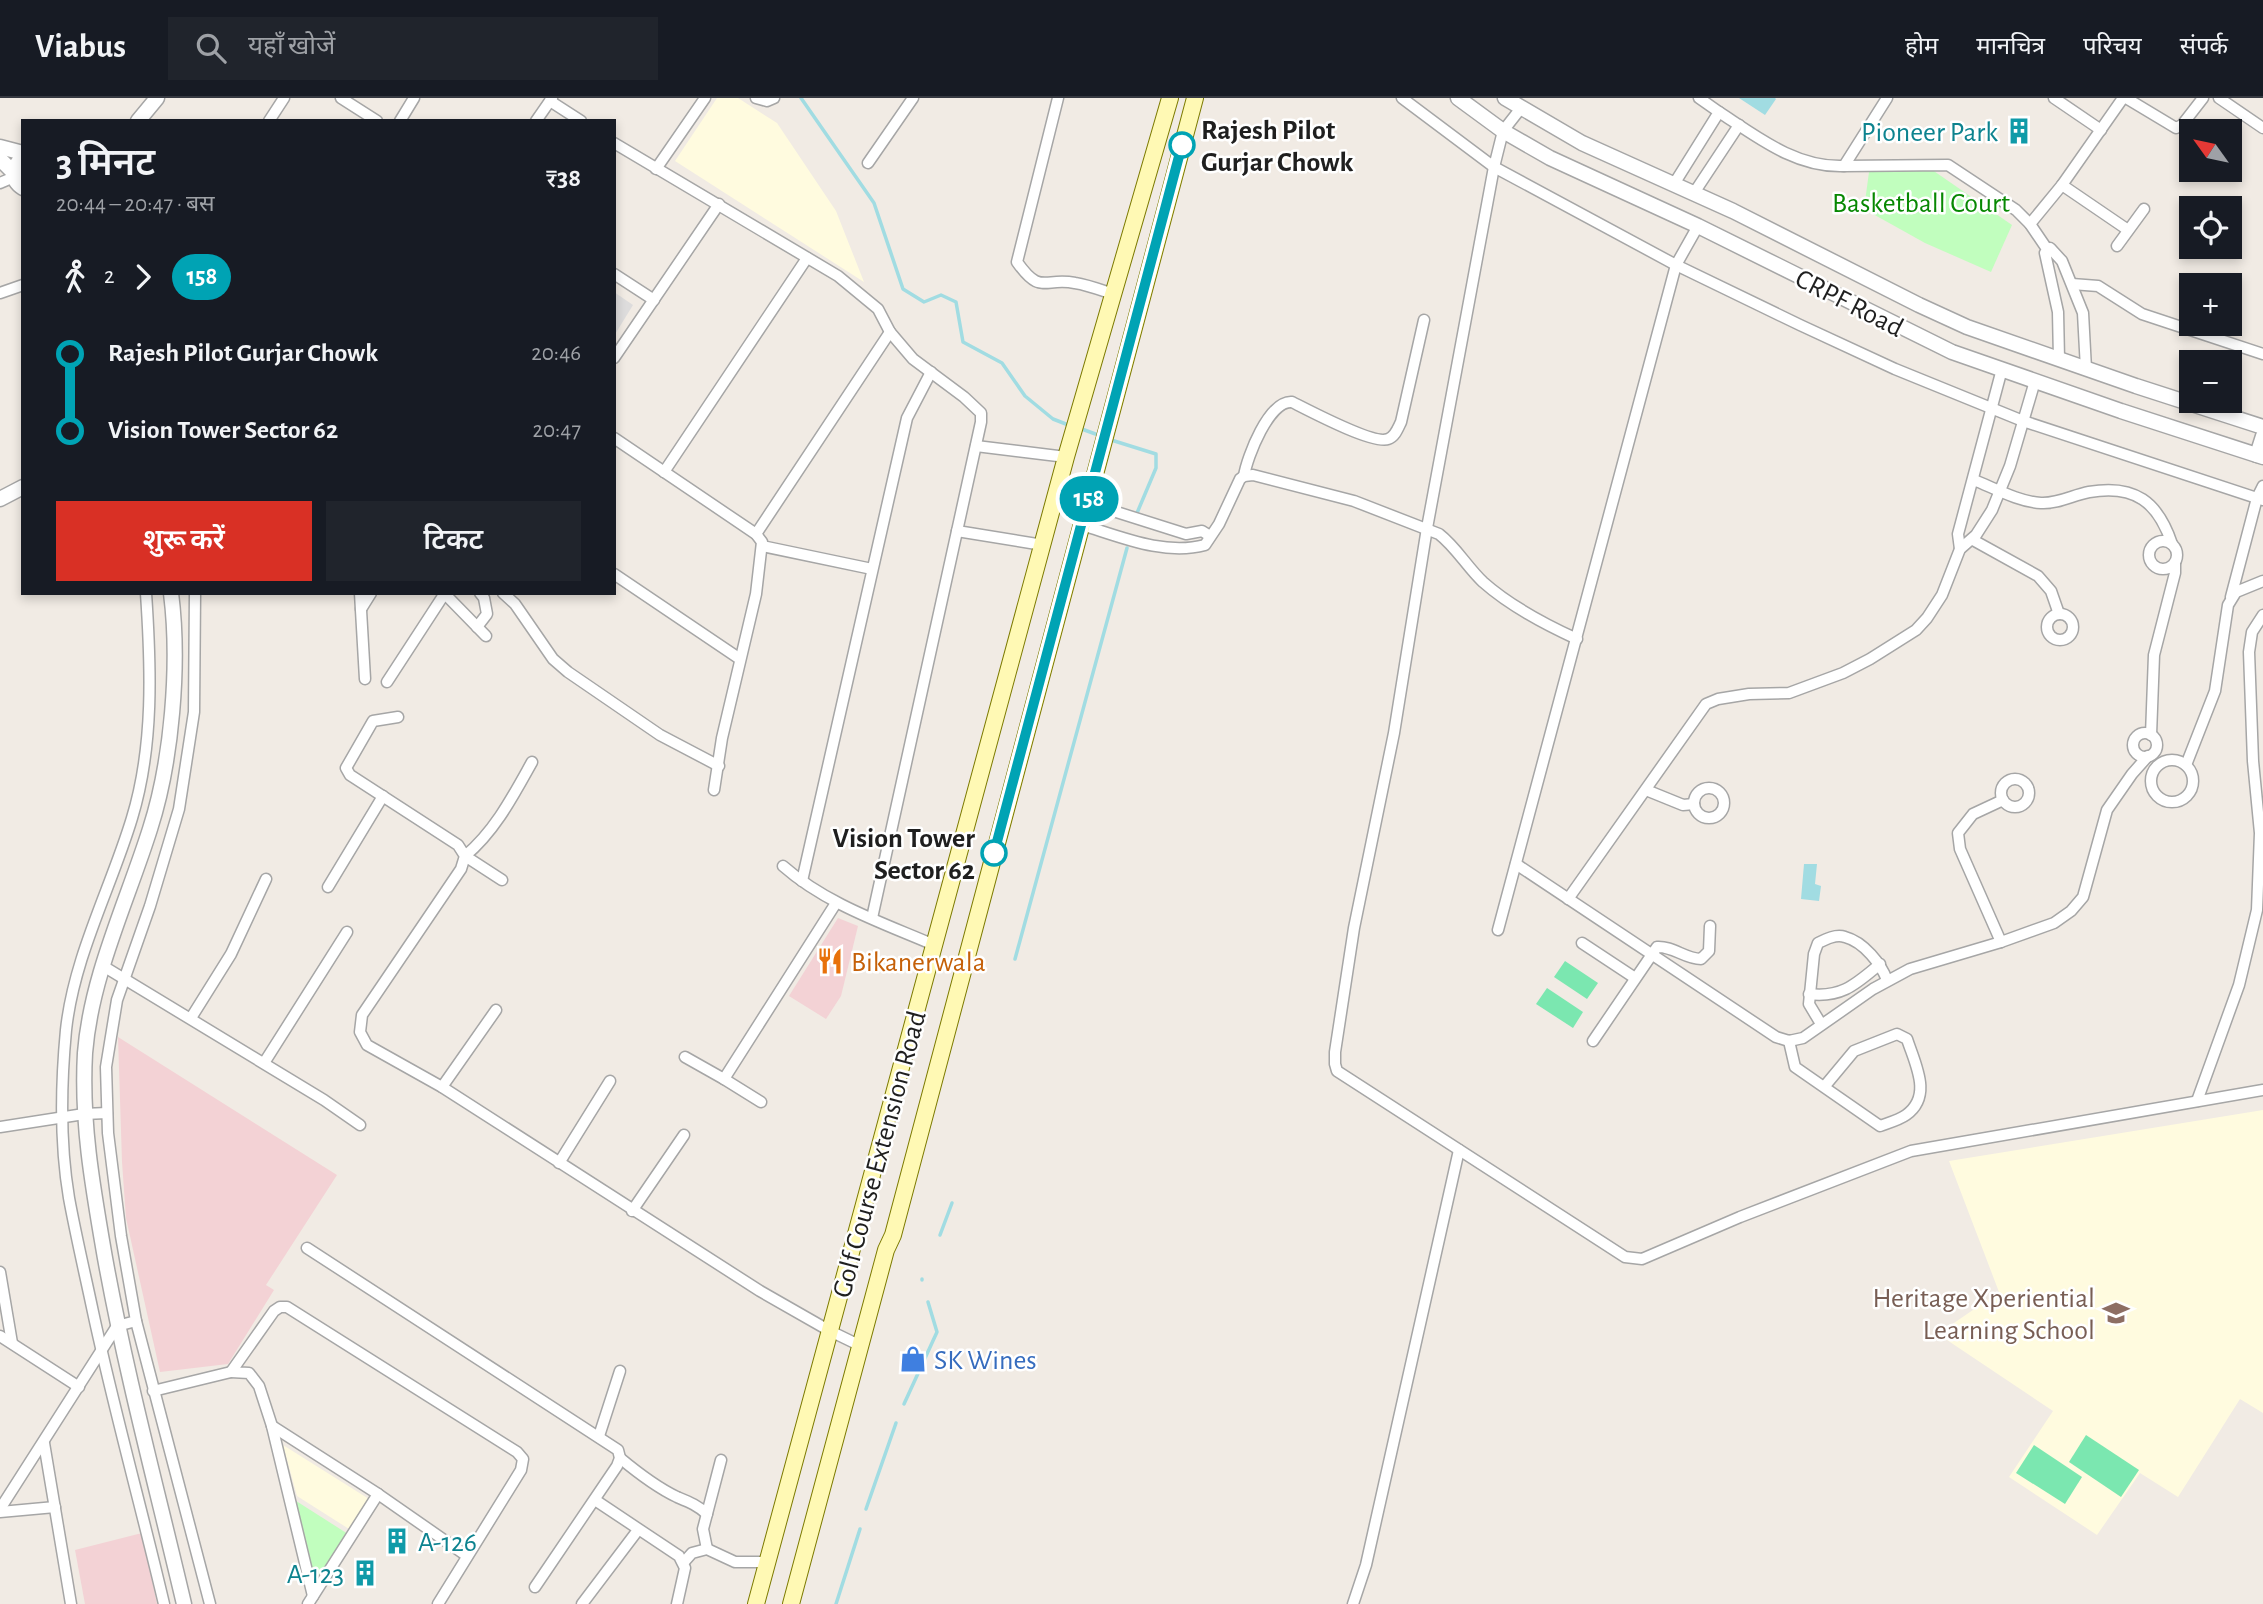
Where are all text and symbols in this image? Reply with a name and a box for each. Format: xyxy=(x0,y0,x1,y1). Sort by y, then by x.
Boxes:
search box xyxy=(168,17,658,80)
icon: search xyxy=(192,29,230,67)
text: Viabus xyxy=(35,31,126,64)
text: यहाँ खोजें xyxy=(248,33,335,59)
text: होम xyxy=(1905,35,1938,59)
text: मानचित्र xyxy=(1976,35,2045,59)
text: परिचय xyxy=(2083,35,2142,59)
text: संपर्क xyxy=(2180,35,2228,59)
building icon: Pioneer Park xyxy=(2004,116,2034,146)
place label: Rajesh Pilot Gurjar Chowk xyxy=(1201,117,1354,177)
place label: Pioneer Park xyxy=(1861,119,1998,147)
north arrow xyxy=(2179,119,2242,182)
map controls xyxy=(2179,119,2242,413)
marker: Rajesh Pilot Gurjar Chowk xyxy=(1169,132,1195,158)
text: 3 मिनट xyxy=(56,145,155,183)
text: ₹38 xyxy=(546,165,581,191)
park label: Basketball Court xyxy=(1832,190,2010,218)
text: 20:44 – 20:47 · बस xyxy=(56,193,215,216)
button: locate xyxy=(2179,196,2242,259)
icon: walk xyxy=(56,258,94,296)
icon: forward xyxy=(124,258,162,296)
text: 2 xyxy=(104,265,114,288)
text: 158 xyxy=(186,265,217,289)
street label: CRPF Road xyxy=(1791,265,1908,343)
button: + xyxy=(2179,273,2242,336)
text: Rajesh Pilot Gurjar Chowk xyxy=(108,340,378,366)
text: 20:46 xyxy=(531,342,581,365)
button: − xyxy=(2179,350,2242,413)
text: Vision Tower Sector 62 xyxy=(108,417,338,443)
text: 20:47 xyxy=(532,419,581,442)
line badge: 158 xyxy=(1049,476,1129,522)
text: 158 xyxy=(1074,487,1104,511)
button: शुरू करें xyxy=(56,501,312,581)
button: टिकट xyxy=(326,501,581,581)
place label: Vision Tower Sector 62 xyxy=(833,825,975,885)
marker: Vision Tower Sector 62 xyxy=(981,840,1007,866)
restaurant icon: Bikanerwala xyxy=(815,946,845,976)
place label: Bikanerwala xyxy=(851,949,986,977)
street label: Golf Course Extension Road xyxy=(828,1008,932,1301)
place label: Heritage Xperiential Learning School xyxy=(1872,1285,2095,1345)
school or university icon: Heritage Xperiential Learning School xyxy=(2101,1298,2131,1328)
shop icon: SK Wines xyxy=(898,1344,928,1374)
place label: SK Wines xyxy=(934,1347,1037,1375)
building icon: A-126 xyxy=(382,1526,412,1556)
place label: A-126 xyxy=(418,1529,477,1557)
building icon: A-123 xyxy=(350,1558,380,1588)
place label: A-123 xyxy=(287,1561,344,1589)

